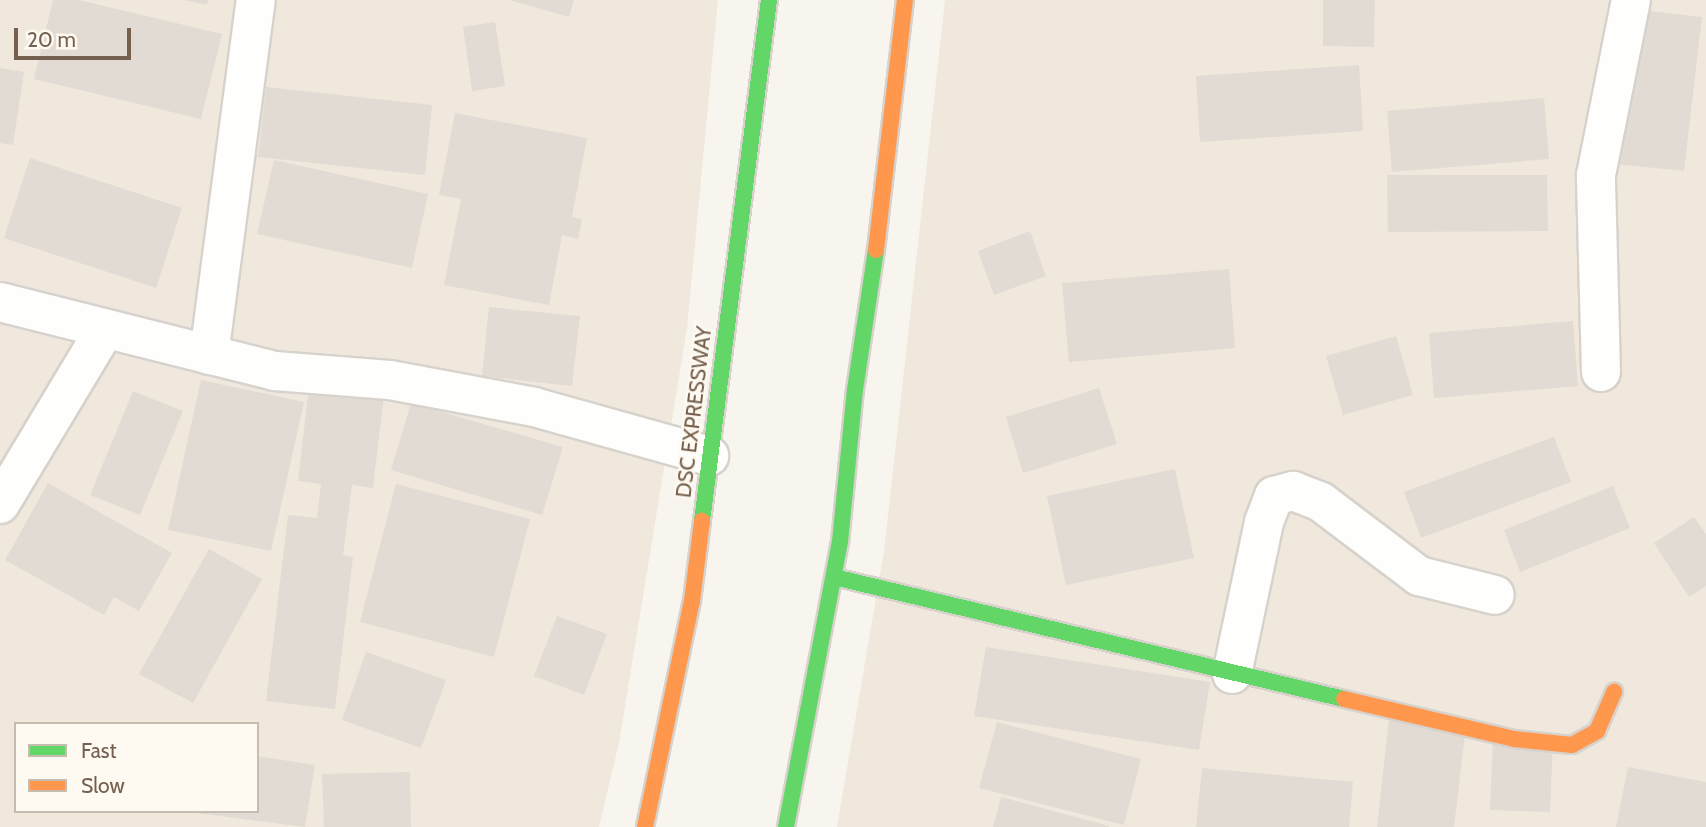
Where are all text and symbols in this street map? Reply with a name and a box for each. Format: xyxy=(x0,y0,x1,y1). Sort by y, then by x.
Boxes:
scale bar xyxy=(18,14,135,58)
text: 20 m xyxy=(27,27,76,52)
street label: DSC EXPRESSWAY xyxy=(671,325,717,499)
legend xyxy=(14,722,259,813)
text: Fast xyxy=(81,738,117,763)
text: Slow xyxy=(81,773,125,798)

